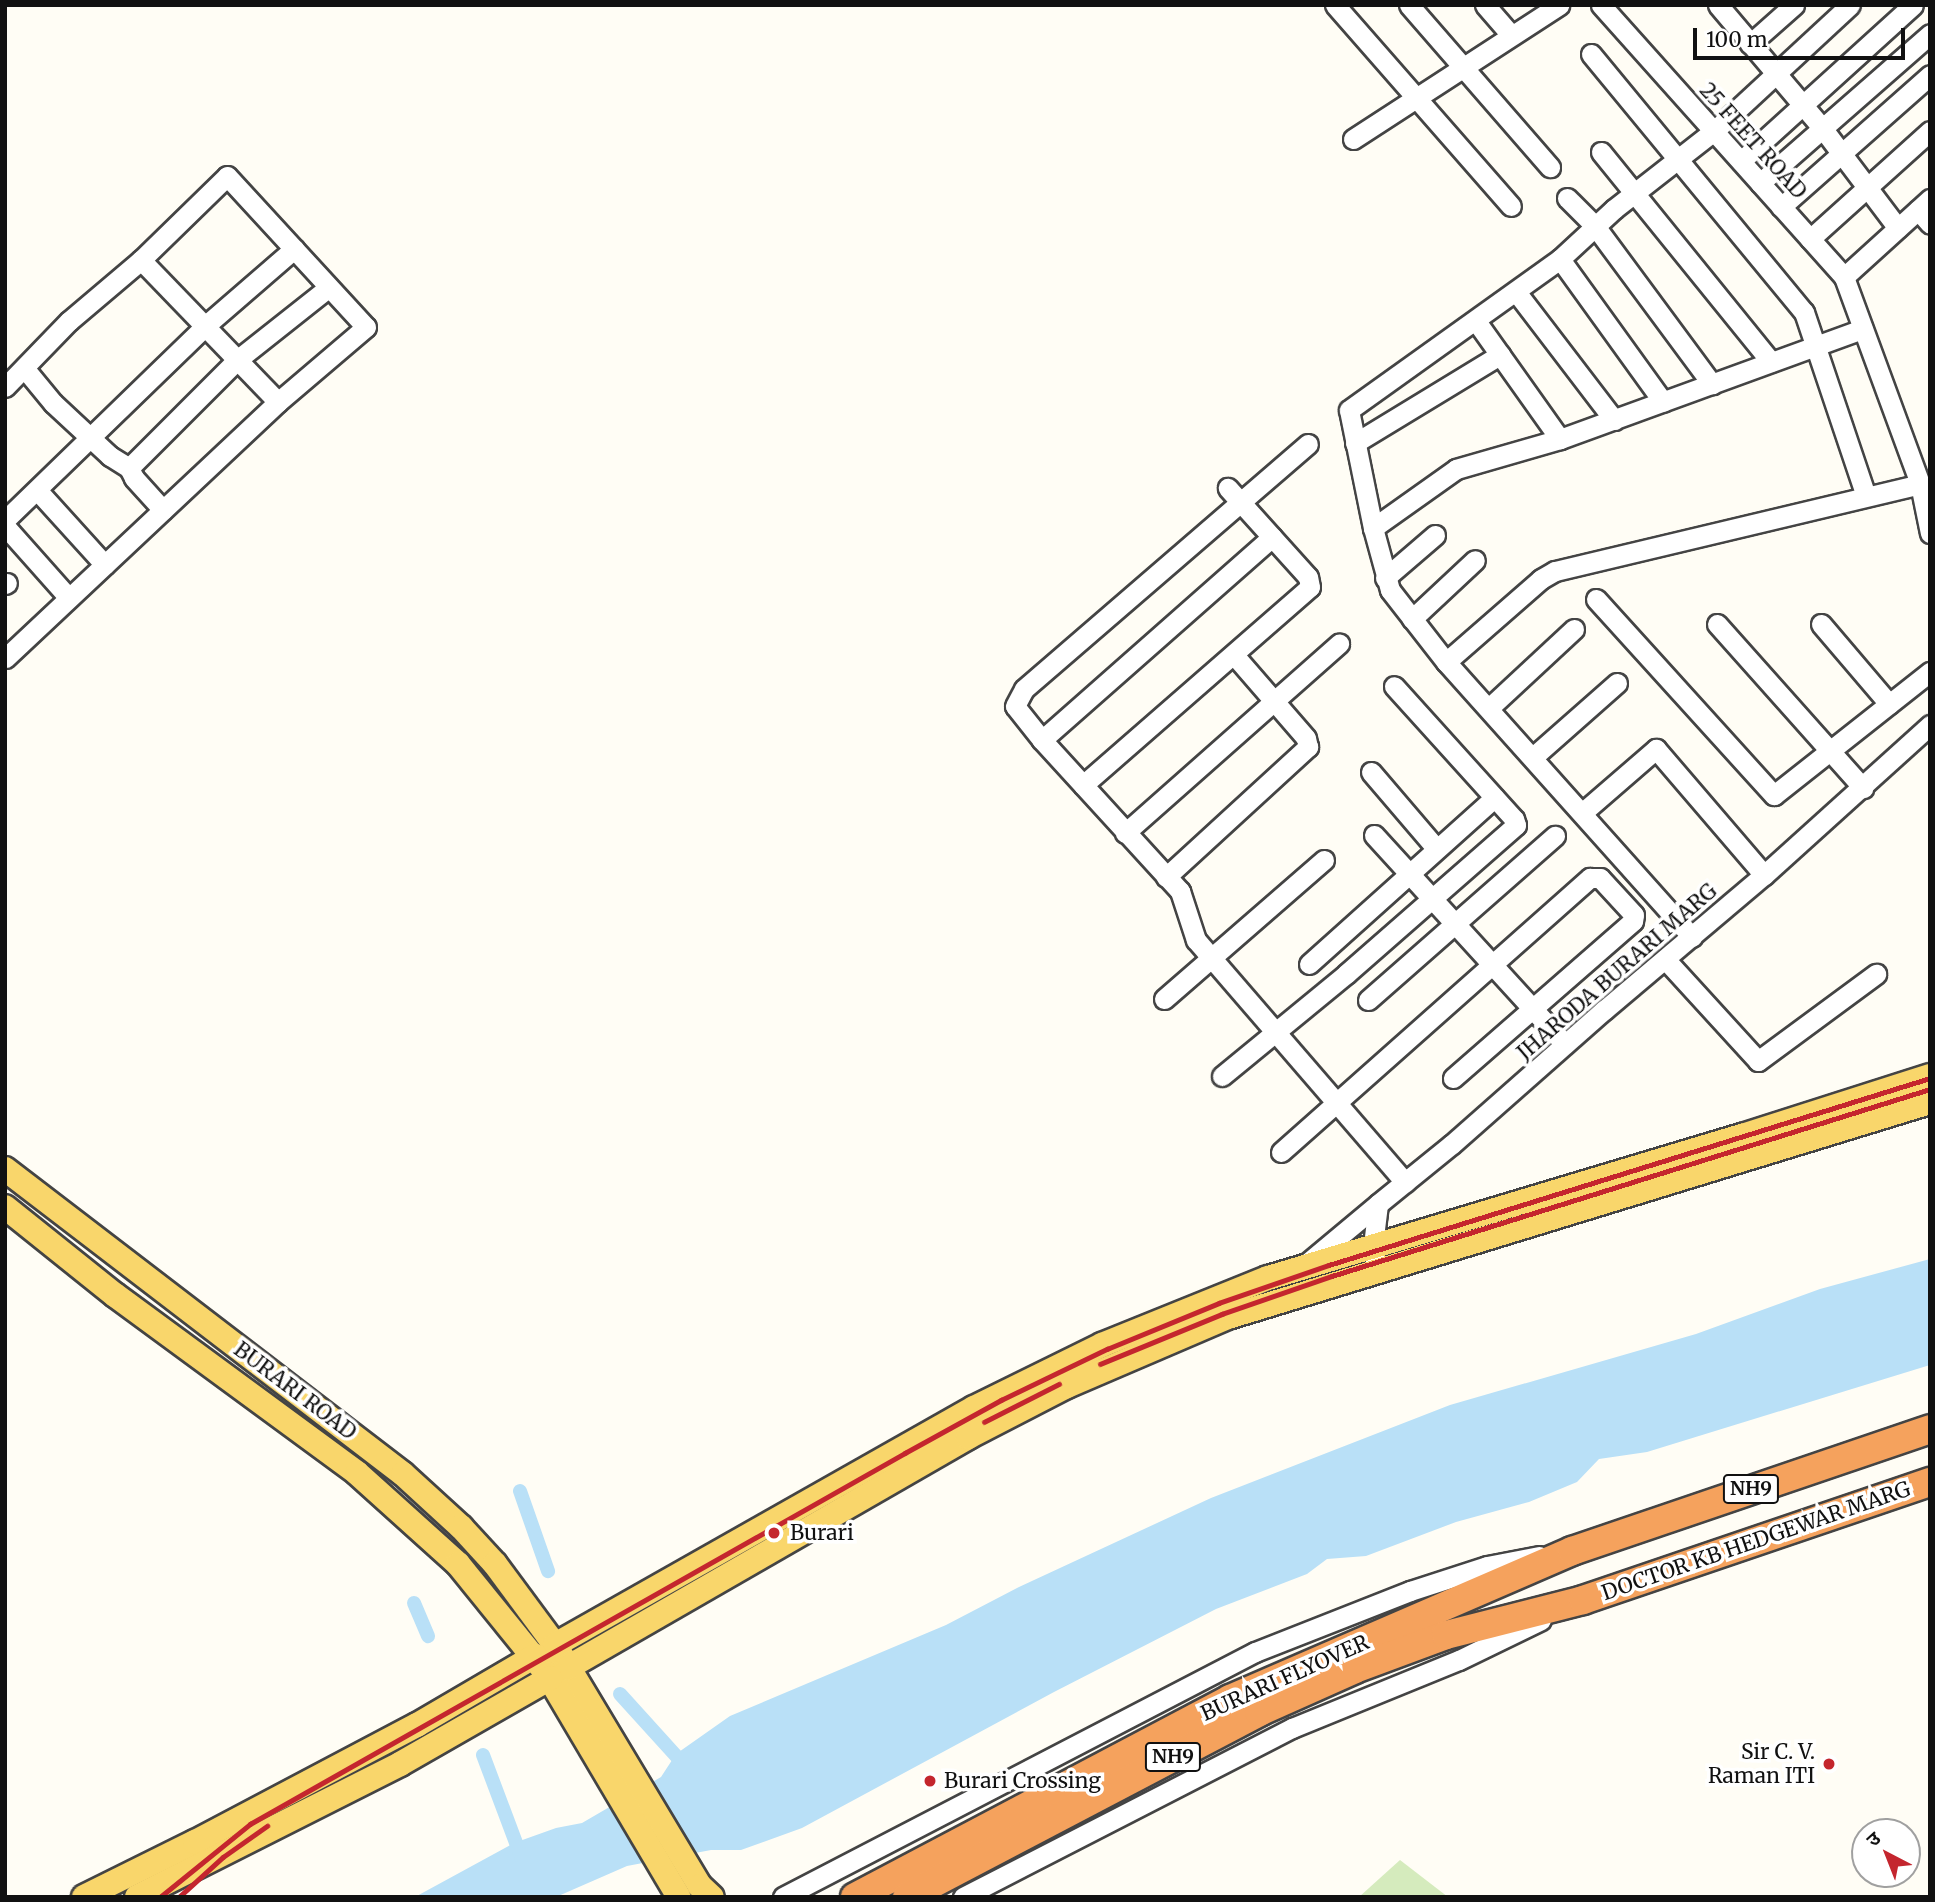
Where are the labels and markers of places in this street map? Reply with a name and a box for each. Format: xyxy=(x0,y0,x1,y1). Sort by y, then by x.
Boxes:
place label: Burari xyxy=(790,1520,854,1546)
marker: Burari xyxy=(764,1523,784,1543)
place label: Sir C. V. Raman ITI xyxy=(1708,1739,1815,1789)
marker: Sir C. V. Raman ITI xyxy=(1821,1756,1837,1772)
place label: Burari Crossing xyxy=(944,1768,1101,1794)
marker: Burari Crossing xyxy=(922,1773,938,1789)

